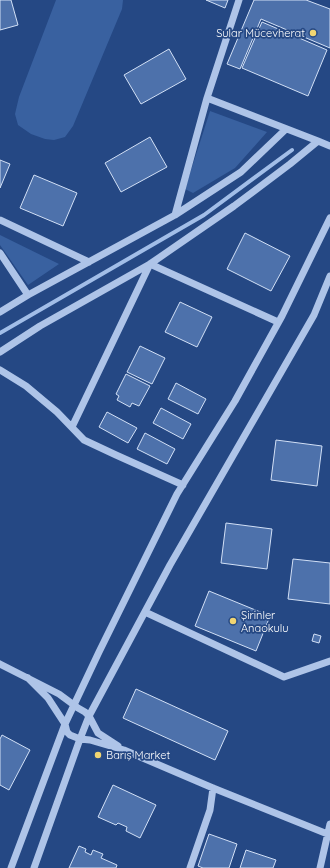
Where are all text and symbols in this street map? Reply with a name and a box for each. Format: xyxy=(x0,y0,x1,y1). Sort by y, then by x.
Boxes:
place label: Sular Mücevherat xyxy=(216,26,305,40)
marker: Sular Mücevherat xyxy=(308,28,318,38)
place label: Şirinler Anaokulu xyxy=(241,608,289,635)
marker: Şirinler Anaokulu xyxy=(228,616,238,626)
place label: Barış Market xyxy=(106,748,170,762)
marker: Barış Market xyxy=(93,750,103,760)

